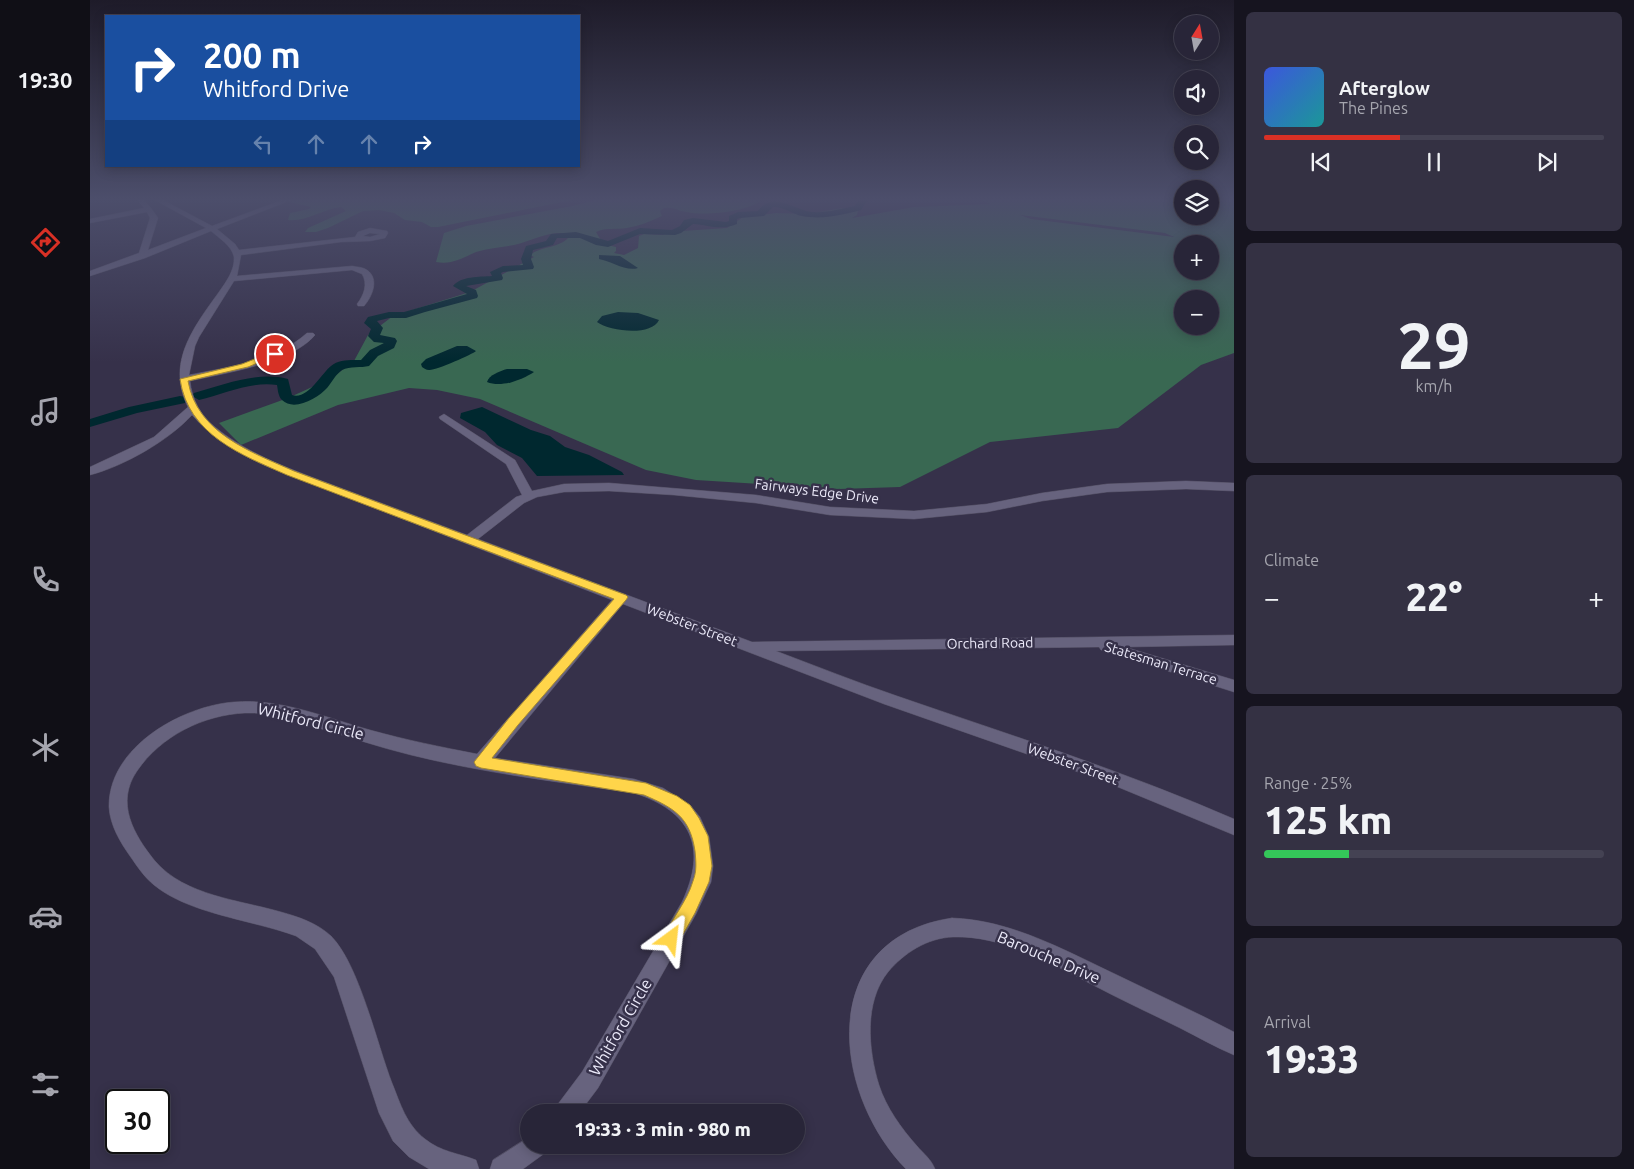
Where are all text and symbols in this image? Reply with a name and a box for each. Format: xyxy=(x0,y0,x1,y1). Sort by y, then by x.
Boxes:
north arrow xyxy=(1174,15,1219,60)
map controls xyxy=(1174,15,1219,335)
icon: right xyxy=(120,35,185,100)
text: 200 m xyxy=(203,35,301,75)
text: 19:30 xyxy=(17,67,73,92)
button: sound xyxy=(1174,70,1219,115)
text: Whitford Drive xyxy=(203,76,349,101)
text: Afterglow xyxy=(1339,77,1430,99)
text: The Pines xyxy=(1339,99,1408,117)
button: search xyxy=(1174,125,1219,170)
icon: left xyxy=(249,130,277,158)
icon: ahead xyxy=(302,130,330,158)
icon: ahead xyxy=(355,130,383,158)
icon: right xyxy=(408,130,436,158)
icon: previous xyxy=(1307,148,1335,176)
icon: pause xyxy=(1420,148,1448,176)
icon: next xyxy=(1533,148,1561,176)
button: layers xyxy=(1174,180,1219,225)
icon: directions xyxy=(28,225,63,260)
button: + xyxy=(1174,235,1219,280)
button: − xyxy=(1174,290,1219,335)
text: 29 xyxy=(1397,308,1471,381)
pin xyxy=(254,333,296,375)
icon: arrive xyxy=(261,340,289,368)
text: km/h xyxy=(1416,377,1452,395)
icon: music xyxy=(28,394,63,429)
street label: Fairways Edge Drive xyxy=(754,475,880,507)
text: Climate xyxy=(1264,551,1319,569)
icon: phone xyxy=(28,562,63,597)
text: 22° xyxy=(1406,576,1462,618)
text: − xyxy=(1264,582,1280,613)
text: + xyxy=(1588,582,1604,613)
street label: Webster Street xyxy=(645,600,740,650)
street label: Orchard Road xyxy=(946,634,1034,652)
street label: Statesman Terrace xyxy=(1103,638,1219,688)
street label: Whitford Circle xyxy=(256,699,366,743)
icon: climate xyxy=(28,730,63,765)
street label: Webster Street xyxy=(1025,740,1121,788)
text: Range · 25% xyxy=(1264,774,1352,792)
text: 125 km xyxy=(1264,799,1392,841)
icon: car xyxy=(28,899,63,934)
position arrow xyxy=(644,912,696,964)
street label: Barouche Drive xyxy=(995,927,1103,987)
street label: Whitford Circle xyxy=(585,975,655,1079)
text: Arrival xyxy=(1264,1013,1311,1031)
text: 19:33 xyxy=(1264,1038,1359,1080)
icon: filters xyxy=(28,1067,63,1102)
speed limit sign: 30 xyxy=(105,1089,170,1154)
text: 19:33 · 3 min · 980 m xyxy=(574,1118,751,1140)

